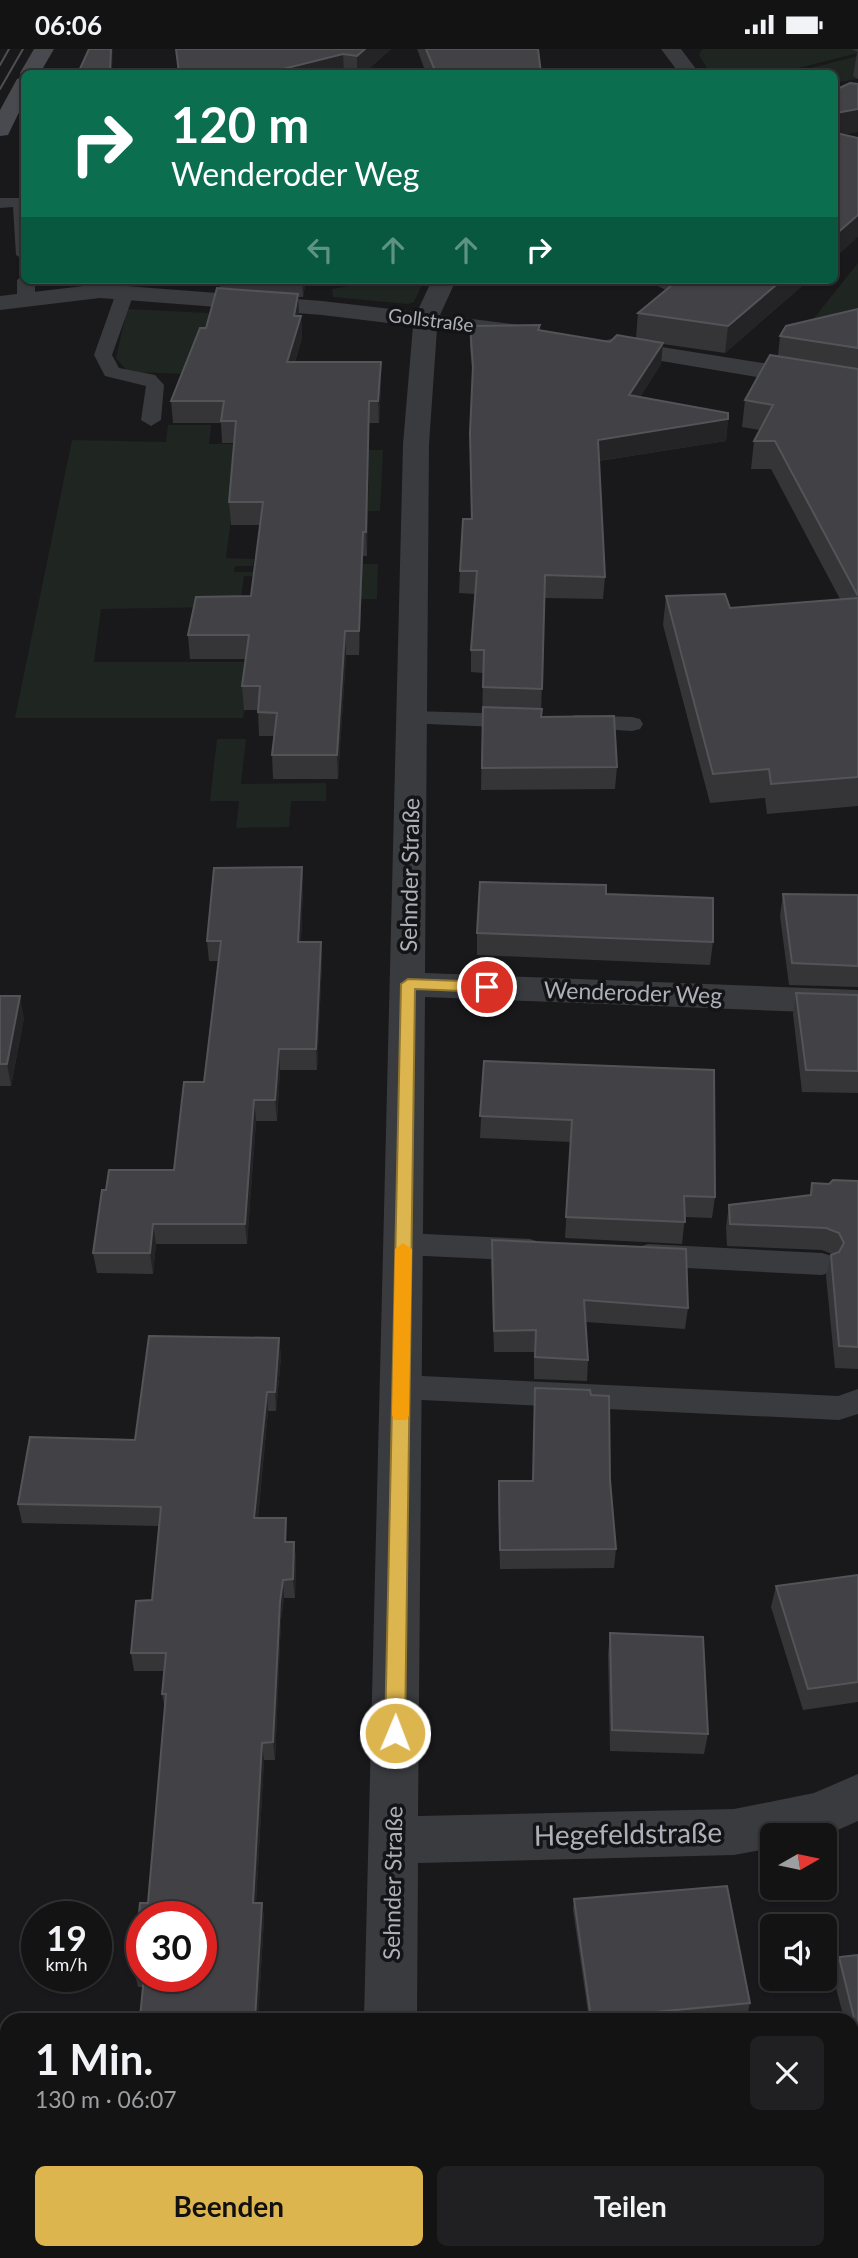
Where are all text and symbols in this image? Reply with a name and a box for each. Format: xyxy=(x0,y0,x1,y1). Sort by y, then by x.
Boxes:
text: 06:06 xyxy=(35,9,102,41)
text: 120 m xyxy=(171,95,309,153)
icon: right xyxy=(56,98,147,189)
text: Wenderoder Weg xyxy=(171,154,419,193)
icon: left xyxy=(301,231,339,269)
icon: ahead xyxy=(374,231,412,269)
icon: ahead xyxy=(447,231,485,269)
icon: right xyxy=(520,231,558,269)
street label: Gollstraße xyxy=(387,303,475,336)
street label: Sehnder Straße xyxy=(394,798,424,952)
pin xyxy=(457,957,517,1017)
icon: arrive xyxy=(468,968,506,1006)
street label: Wenderoder Weg xyxy=(543,975,723,1009)
position arrow xyxy=(358,1696,432,1770)
street label: Sehnder Straße xyxy=(377,1806,407,1960)
street label: Hegefeldstraße xyxy=(534,1814,722,1852)
north arrow xyxy=(760,1823,836,1901)
map controls xyxy=(760,1823,837,1991)
speed limit sign: 30 xyxy=(126,1901,217,1992)
button: sound xyxy=(760,1914,837,1991)
text: 19 xyxy=(46,1916,87,1958)
text: km/h xyxy=(45,1953,88,1975)
text: 1 Min. xyxy=(35,2034,153,2084)
button: close xyxy=(750,2036,824,2110)
text: 130 m · 06:07 xyxy=(35,2085,177,2113)
button: Beenden xyxy=(35,2166,423,2246)
button: Teilen xyxy=(437,2166,824,2246)

